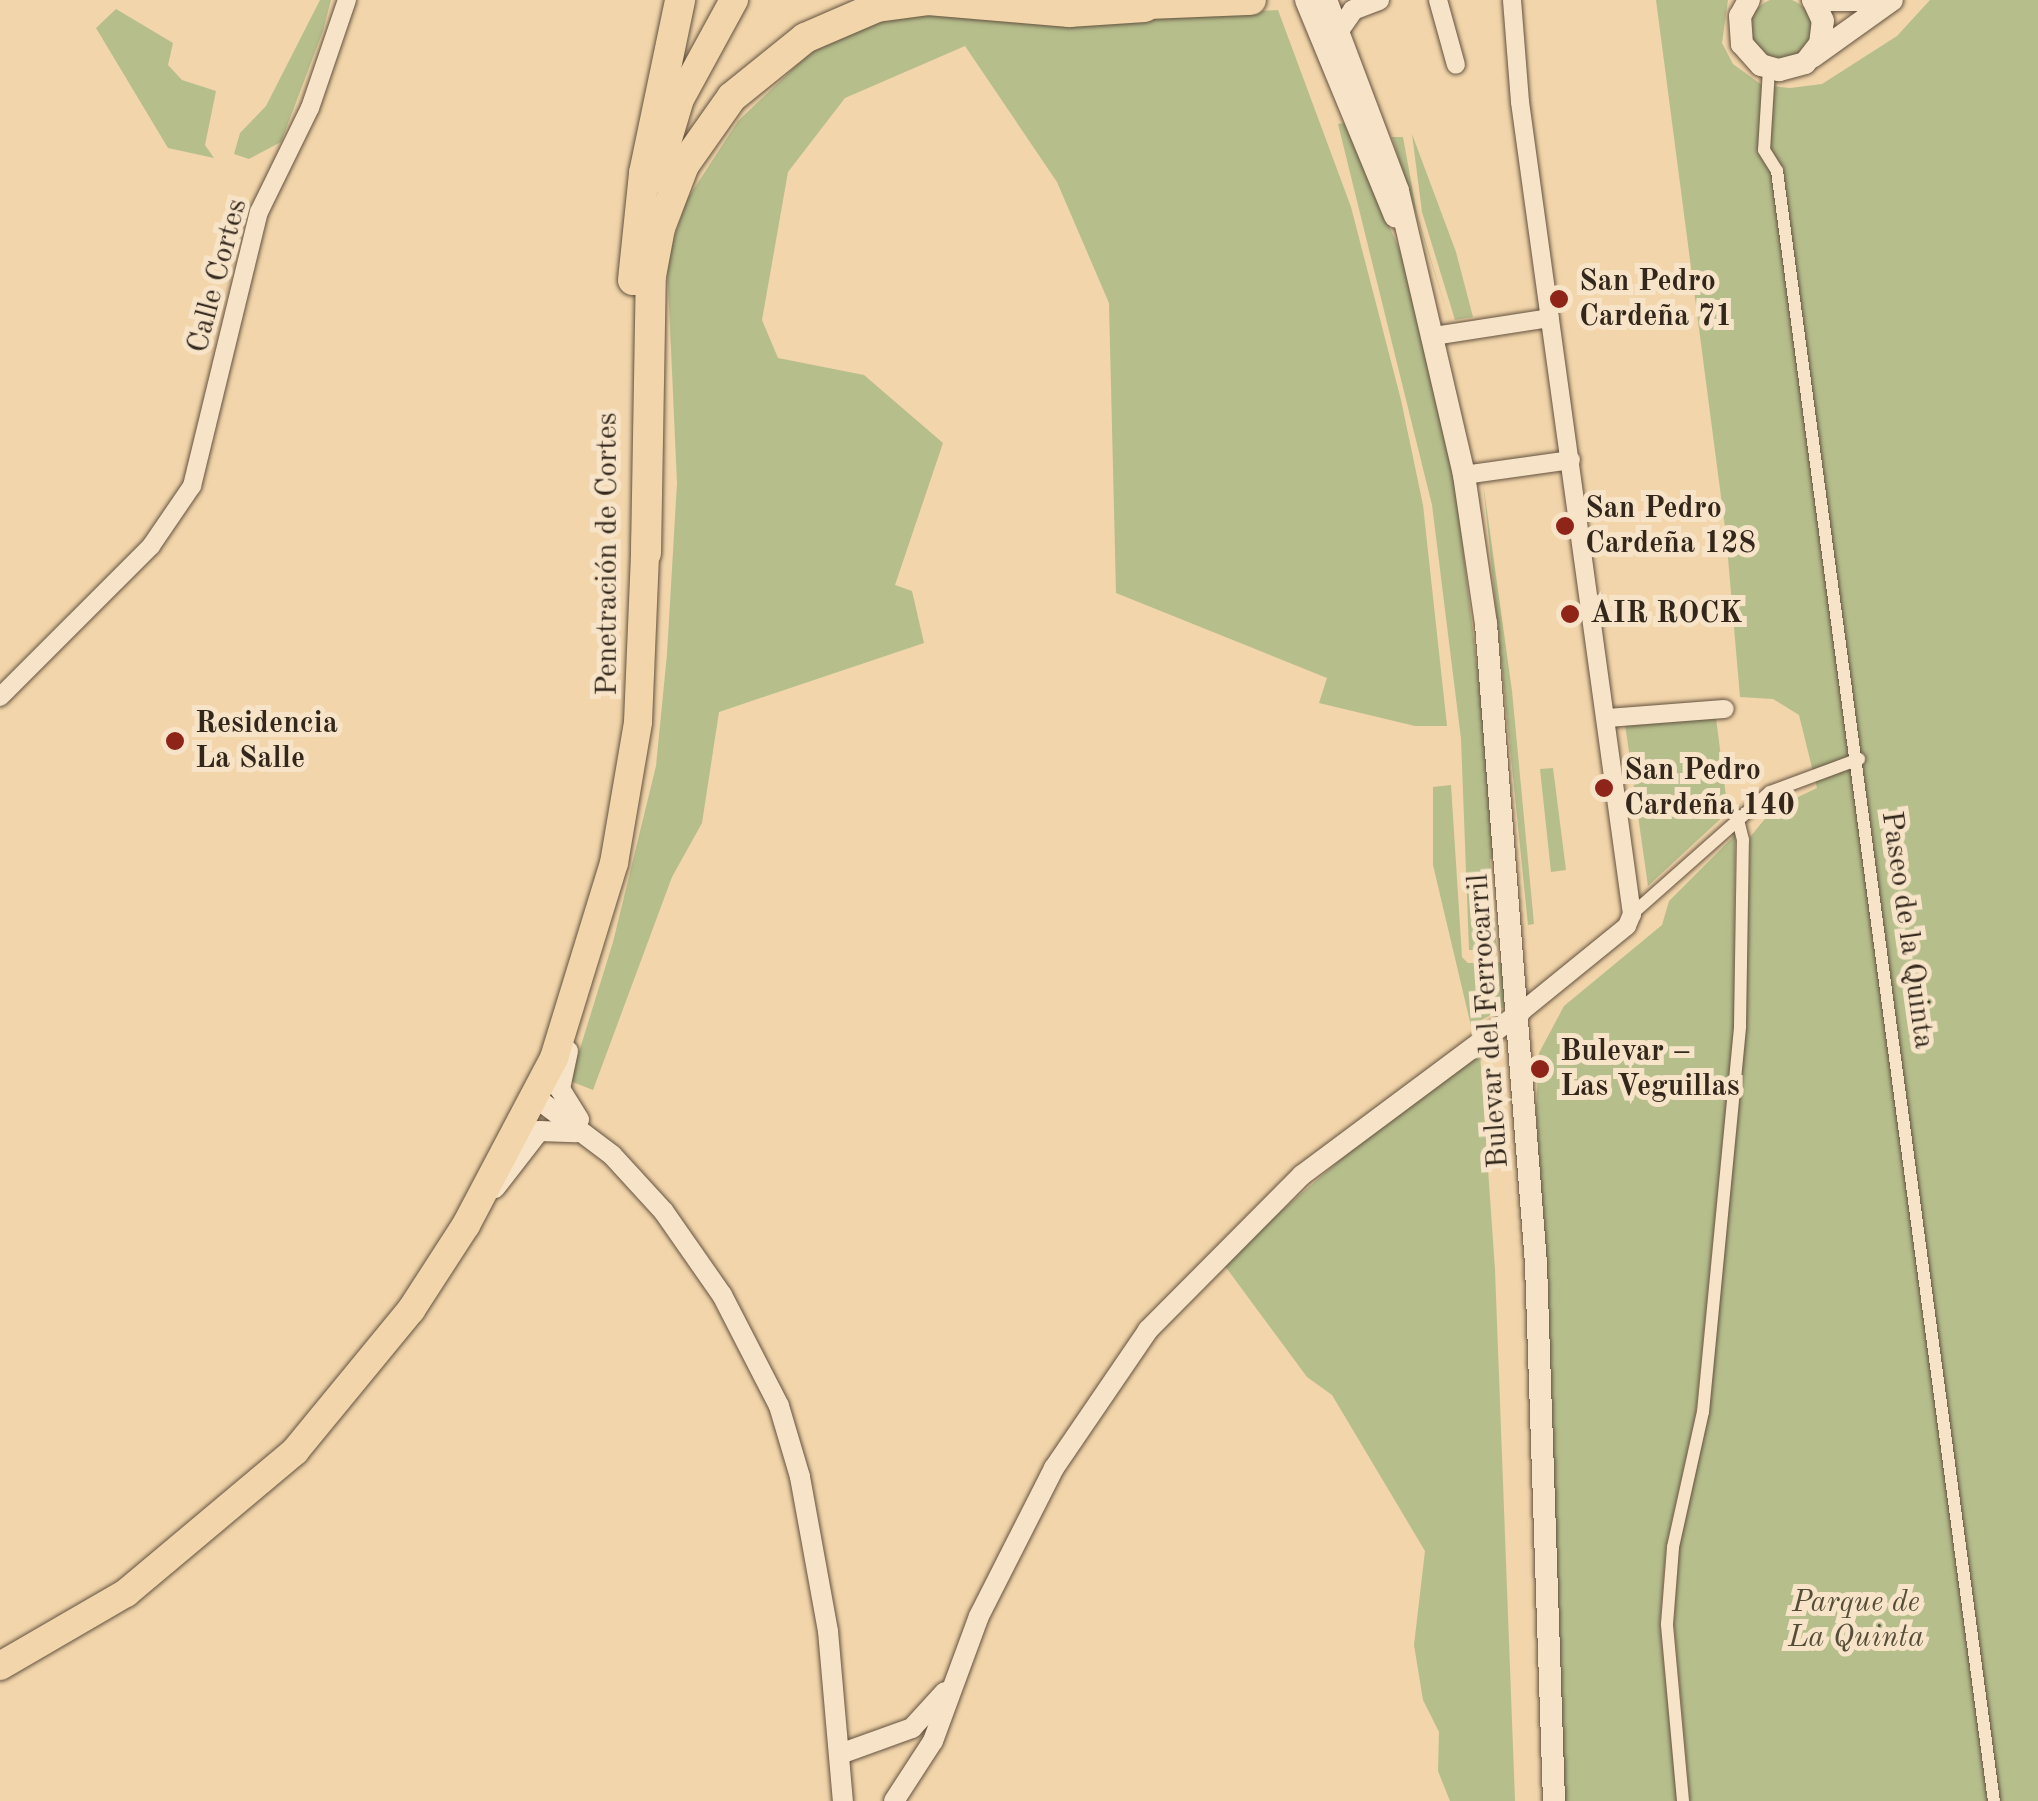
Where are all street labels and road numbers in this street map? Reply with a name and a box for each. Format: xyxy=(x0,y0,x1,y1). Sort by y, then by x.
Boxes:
street label: Calle Cortes xyxy=(180,195,256,357)
street label: Penetración de Cortes xyxy=(590,412,626,696)
street label: Paseo de la Quinta xyxy=(1872,809,1942,1051)
street label: Bulevar del Ferrocarril xyxy=(1461,873,1517,1169)

